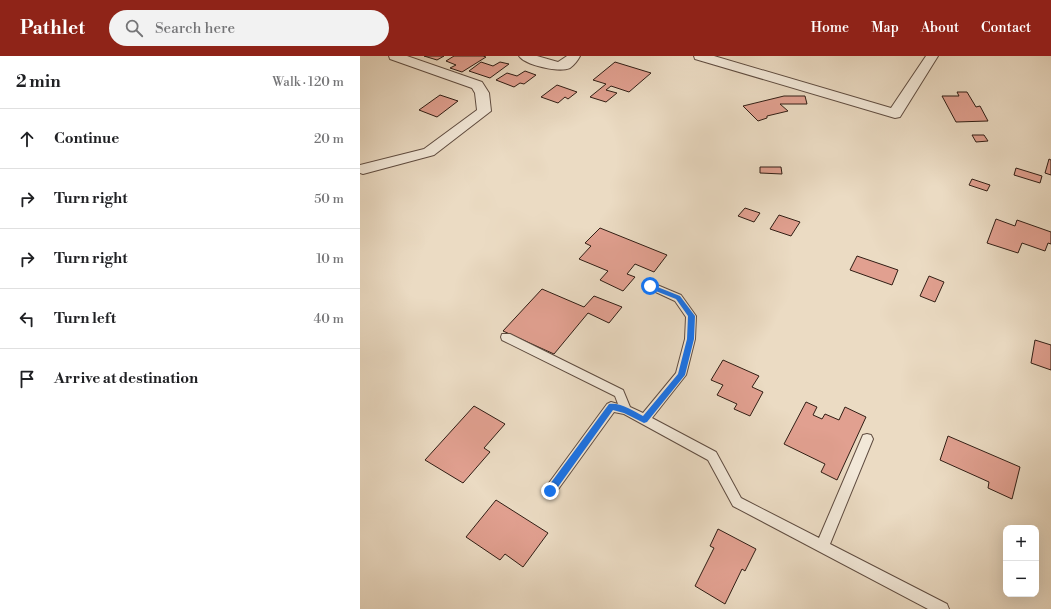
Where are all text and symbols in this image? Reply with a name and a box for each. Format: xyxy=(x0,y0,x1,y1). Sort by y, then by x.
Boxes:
search box xyxy=(109,10,389,46)
text: Pathlet xyxy=(20,16,85,40)
icon: search xyxy=(123,17,145,39)
text: Search here xyxy=(155,19,235,38)
text: Home xyxy=(811,19,849,37)
text: Map xyxy=(871,19,899,37)
text: About xyxy=(921,19,959,37)
text: Contact xyxy=(981,19,1031,37)
text: 2 min xyxy=(16,71,61,93)
text: Walk · 120 m xyxy=(272,74,344,90)
icon: ahead xyxy=(16,128,38,150)
text: Continue xyxy=(54,129,119,148)
text: 20 m xyxy=(314,131,344,147)
icon: right xyxy=(16,188,38,210)
text: Turn right xyxy=(54,189,128,208)
text: 50 m xyxy=(314,191,344,207)
icon: right xyxy=(16,248,38,270)
text: Turn right xyxy=(54,249,128,268)
text: 10 m xyxy=(316,251,344,267)
route start xyxy=(641,277,659,295)
icon: left xyxy=(16,308,38,330)
text: Turn left xyxy=(54,309,116,328)
text: 40 m xyxy=(314,311,344,327)
icon: arrive xyxy=(16,368,38,390)
text: Arrive at destination xyxy=(54,369,198,388)
route end xyxy=(541,482,559,500)
map controls xyxy=(1003,525,1039,597)
button: + xyxy=(1003,525,1039,561)
button: − xyxy=(1003,561,1039,597)

